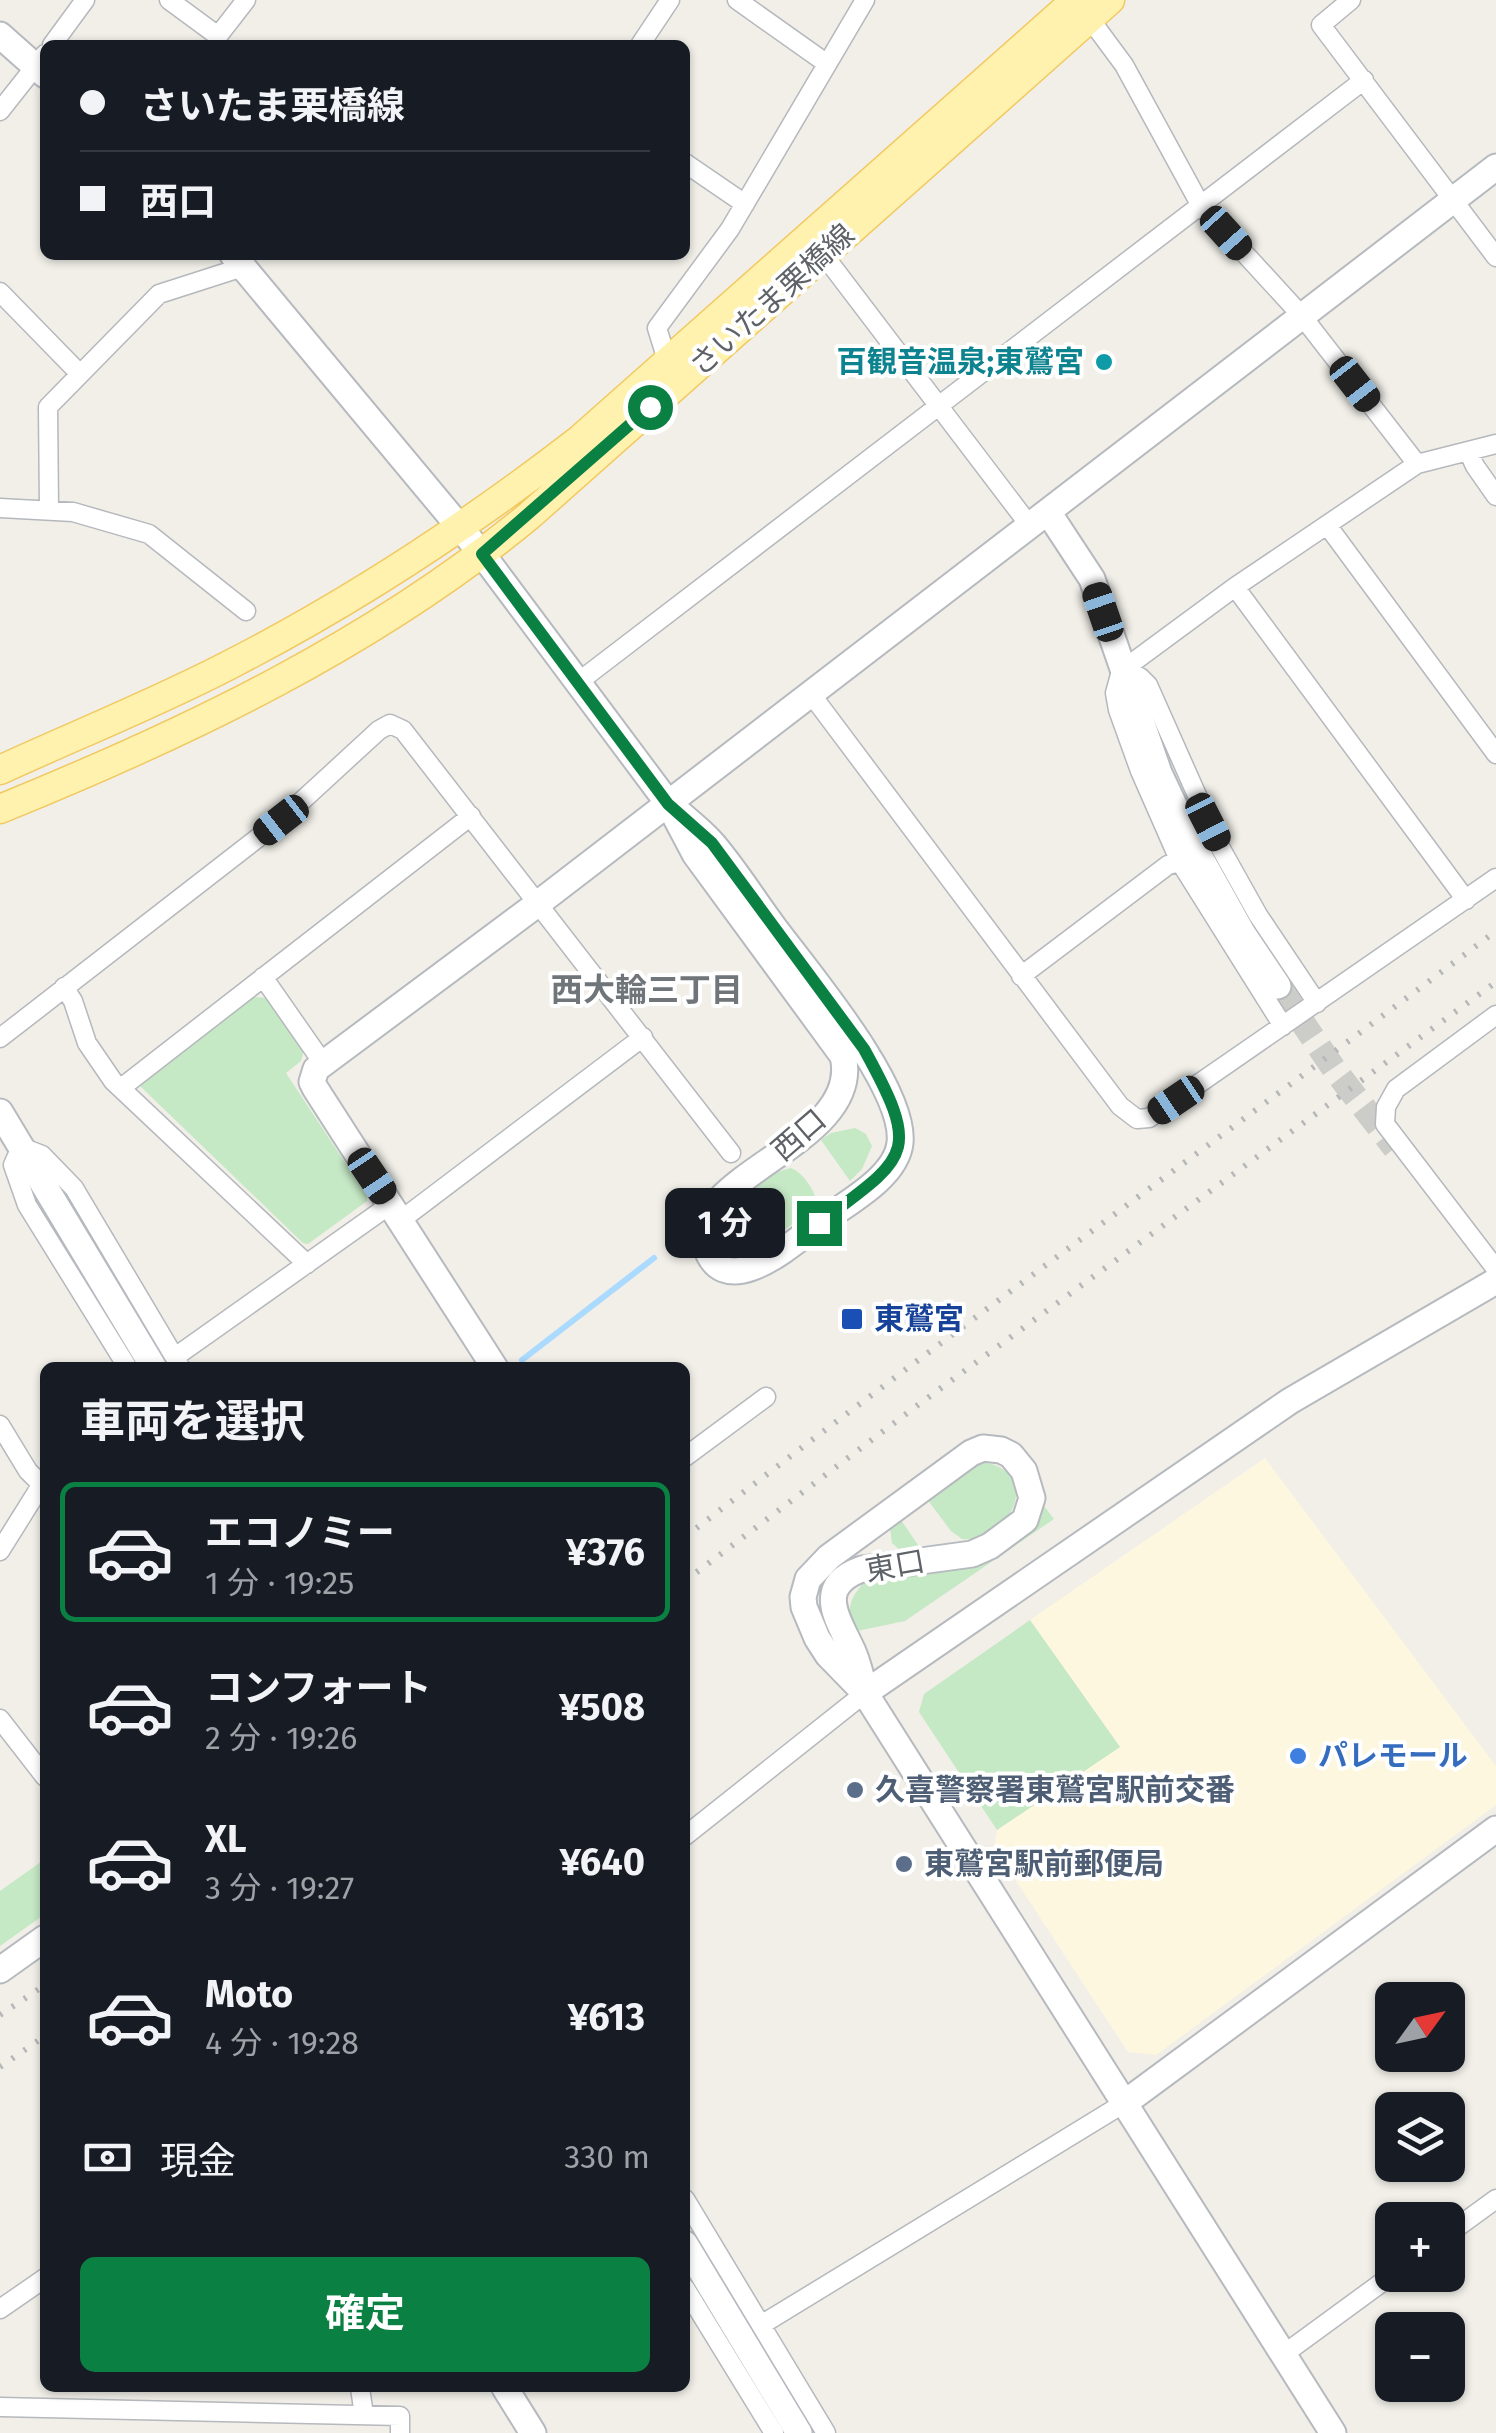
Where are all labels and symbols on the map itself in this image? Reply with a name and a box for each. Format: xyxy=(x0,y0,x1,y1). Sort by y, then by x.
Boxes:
car xyxy=(1195,201,1257,265)
street label: さいたま栗橋線 xyxy=(682,217,862,383)
place label: 百観音温泉;東鷲宮 xyxy=(837,344,1084,380)
marker: 百観音温泉;東鷲宮 xyxy=(1093,351,1115,373)
car xyxy=(1325,351,1385,417)
route start xyxy=(628,385,673,430)
car xyxy=(1079,579,1127,645)
car xyxy=(1181,788,1235,856)
car xyxy=(248,790,314,850)
district label: 西大輪三丁目 xyxy=(551,971,743,1009)
car xyxy=(1143,1071,1209,1129)
street label: 西口 xyxy=(765,1102,833,1168)
car xyxy=(343,1143,401,1209)
callout: 1 分 xyxy=(664,1188,784,1258)
route end xyxy=(797,1201,842,1246)
place label: 東鷲宮 xyxy=(874,1301,964,1337)
marker: 東鷲宮 xyxy=(839,1306,865,1332)
street label: 東口 xyxy=(862,1543,928,1589)
place label: パレモール xyxy=(1318,1738,1468,1774)
marker: パレモール xyxy=(1287,1745,1309,1767)
place label: 久喜警察署東鷲宮駅前交番 xyxy=(875,1772,1235,1808)
marker: 久喜警察署東鷲宮駅前交番 xyxy=(844,1779,866,1801)
place label: 東鷲宮駅前郵便局 xyxy=(924,1846,1164,1882)
marker: 東鷲宮駅前郵便局 xyxy=(893,1853,915,1875)
north arrow xyxy=(1375,1982,1465,2072)

